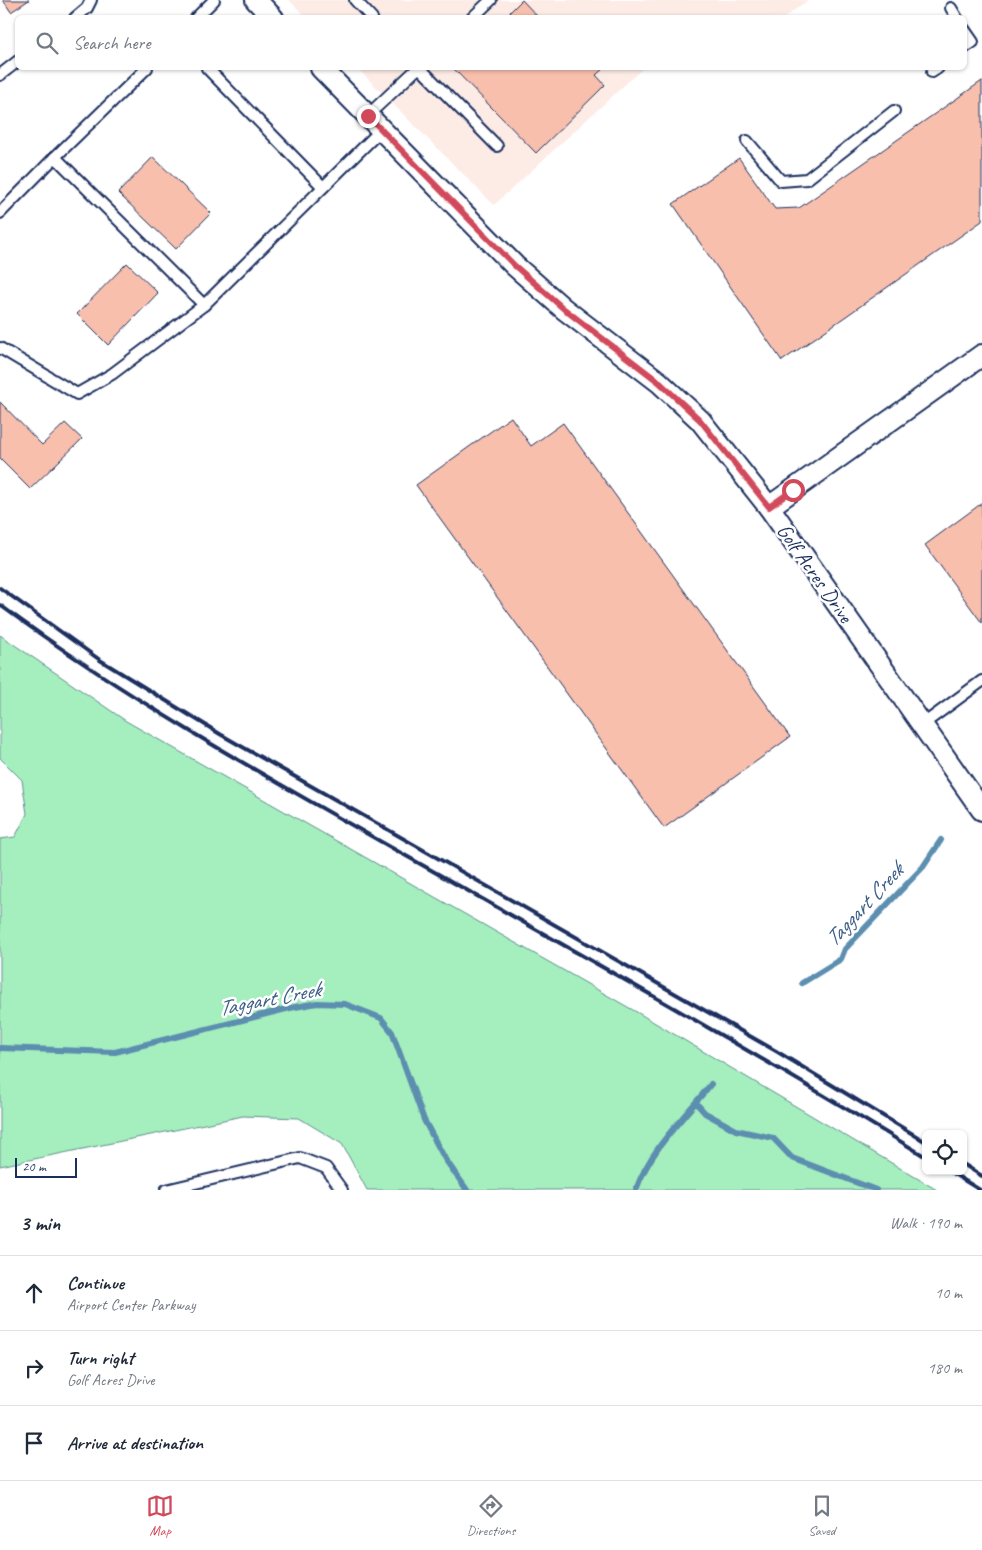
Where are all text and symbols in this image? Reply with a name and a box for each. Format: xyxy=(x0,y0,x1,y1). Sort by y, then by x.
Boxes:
search box xyxy=(15,15,967,70)
icon: search xyxy=(33,29,61,57)
text: Search here xyxy=(73,31,150,55)
route end xyxy=(357,105,380,128)
route start xyxy=(782,479,805,502)
street label: Golf Acres Drive xyxy=(771,519,859,628)
water label: Taggart Creek xyxy=(819,855,912,952)
water label: Taggart Creek xyxy=(216,975,326,1023)
map controls xyxy=(922,1130,967,1175)
button: locate xyxy=(922,1130,967,1175)
scale bar xyxy=(15,1155,78,1178)
text: 20 m xyxy=(22,1158,46,1175)
text: 3 min xyxy=(20,1210,60,1236)
text: Walk · 190 m xyxy=(890,1213,962,1233)
text: Continue xyxy=(67,1271,124,1295)
icon: ahead xyxy=(20,1279,48,1307)
text: 10 m xyxy=(935,1283,962,1303)
text: Airport Center Parkway xyxy=(67,1295,195,1315)
text: Turn right xyxy=(67,1346,134,1370)
icon: right xyxy=(20,1354,48,1382)
text: 180 m xyxy=(928,1358,962,1378)
text: Golf Acres Drive xyxy=(67,1370,154,1390)
icon: arrive xyxy=(20,1429,48,1457)
text: Arrive at destination xyxy=(67,1431,203,1455)
tab: Map xyxy=(146,1492,174,1539)
tab: Directions xyxy=(467,1492,515,1539)
tab: Saved xyxy=(808,1492,836,1539)

